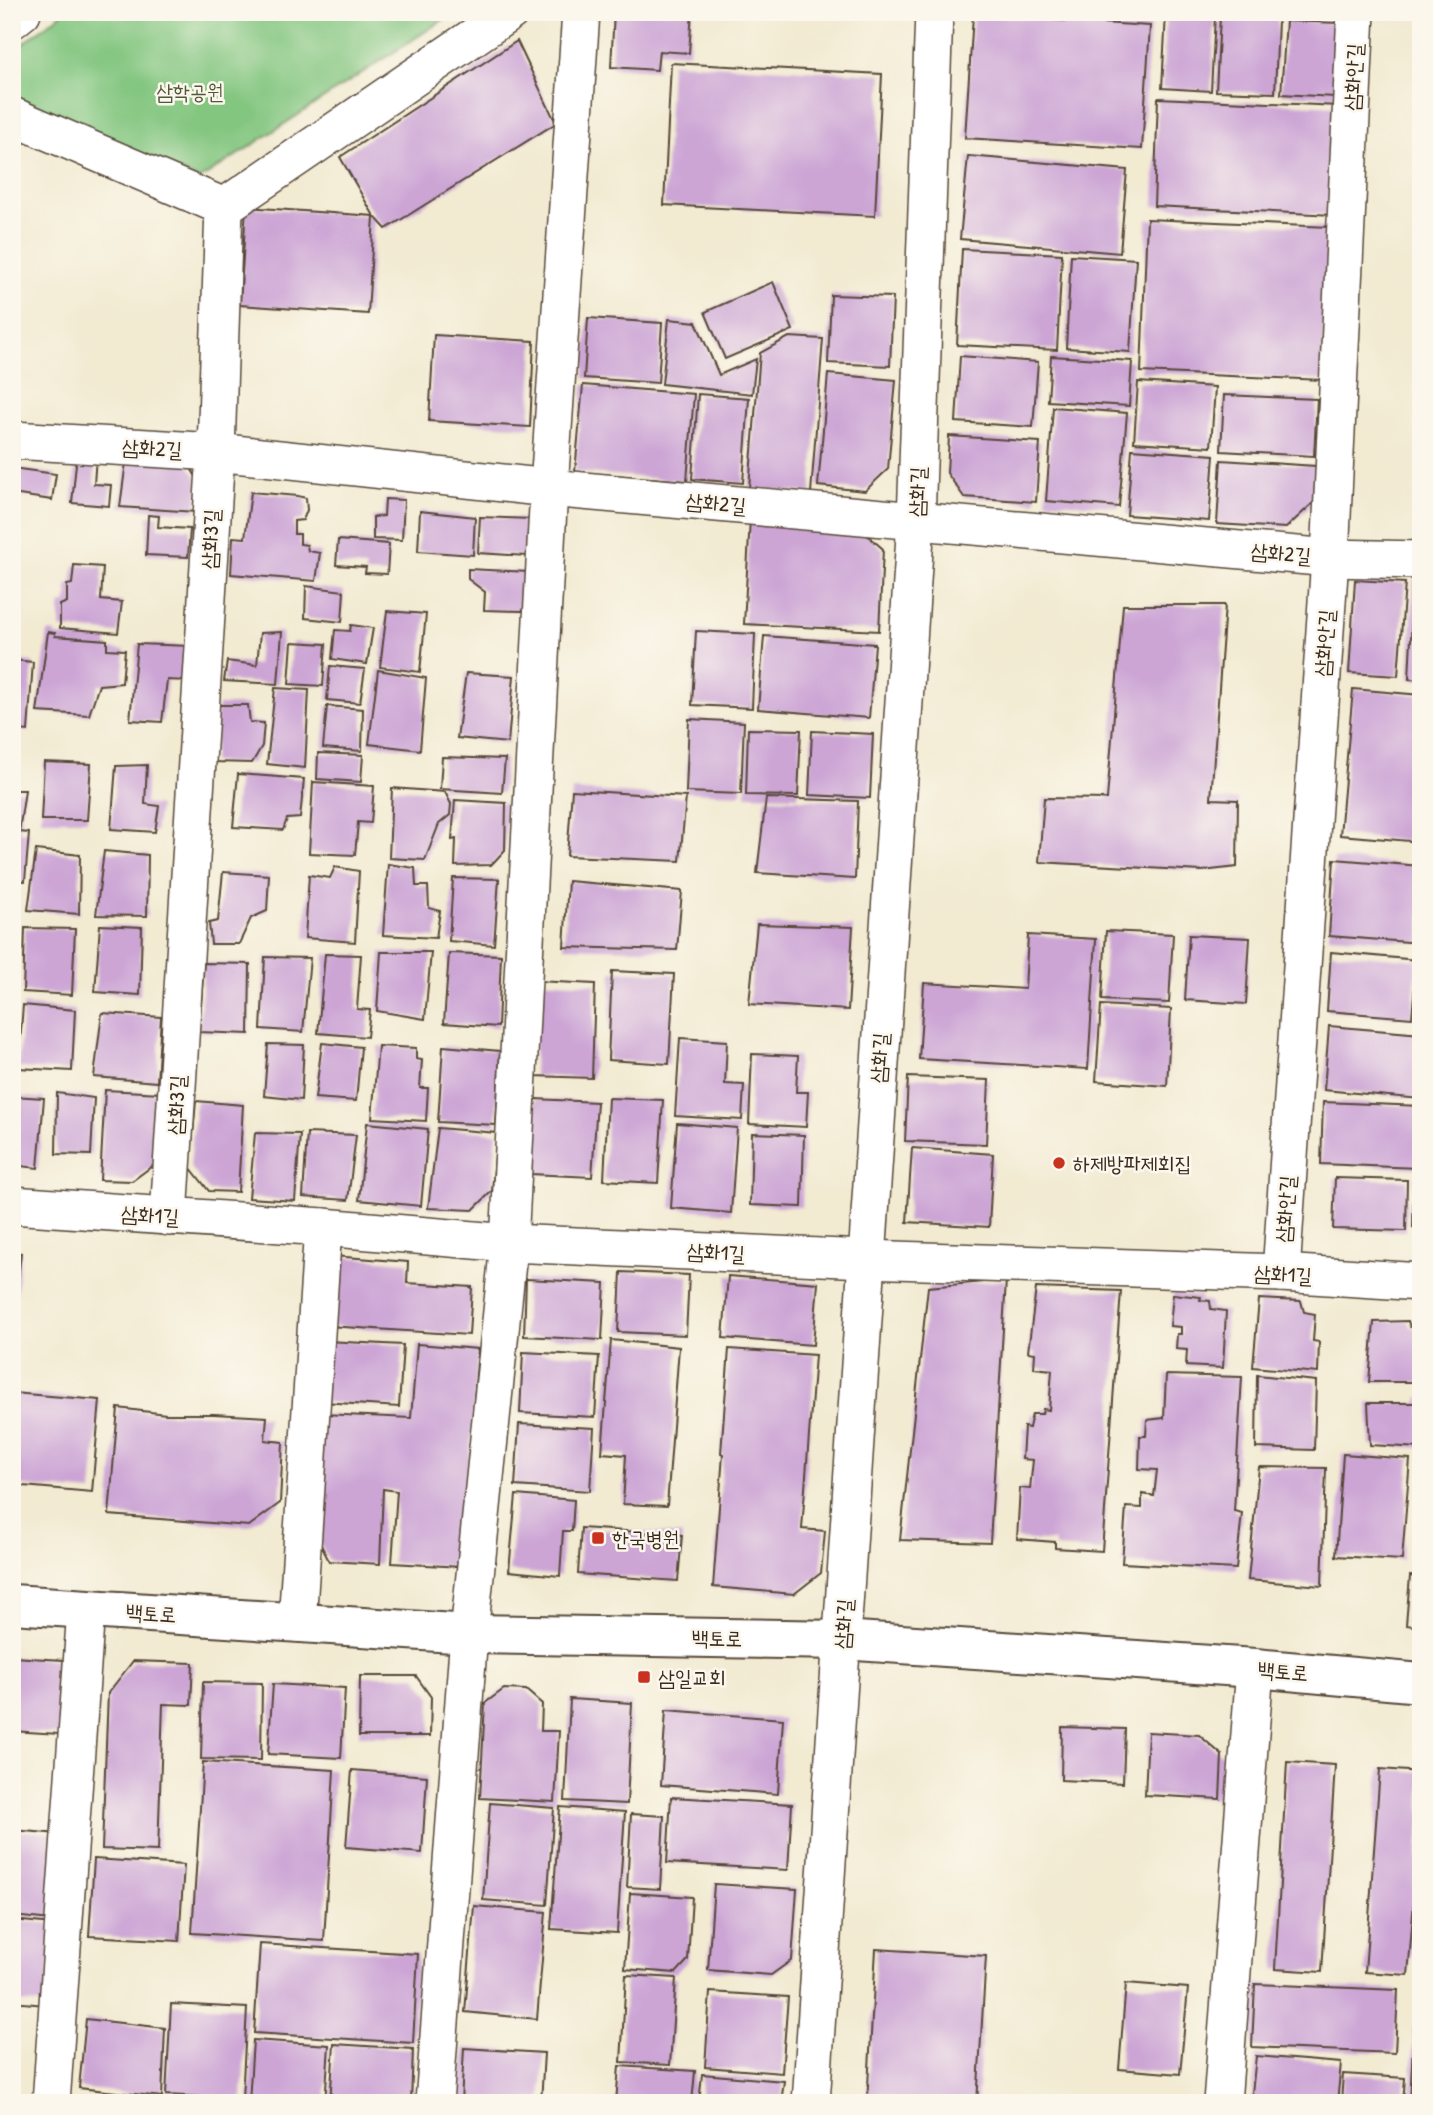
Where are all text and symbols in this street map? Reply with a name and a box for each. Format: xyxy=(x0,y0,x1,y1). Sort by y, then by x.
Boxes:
street label: 삼화안길 xyxy=(1337,42,1369,112)
park label: 삼학공원 xyxy=(156,77,224,106)
street label: 삼화2길 xyxy=(121,432,183,464)
street label: 삼화길 xyxy=(902,466,932,518)
street label: 삼화2길 xyxy=(685,486,748,520)
street label: 삼화3길 xyxy=(194,508,226,570)
street label: 삼화2길 xyxy=(1250,536,1313,570)
street label: 삼화안길 xyxy=(1307,608,1341,678)
street label: 삼화길 xyxy=(863,1032,895,1084)
street label: 삼화3길 xyxy=(160,1074,192,1136)
place label: 하제방파제회집 xyxy=(1073,1149,1191,1178)
marker: 하제방파제회집 xyxy=(1051,1155,1067,1171)
street label: 삼화안길 xyxy=(1268,1174,1302,1244)
street label: 삼화1길 xyxy=(120,1199,180,1232)
street label: 삼화1길 xyxy=(686,1236,746,1268)
street label: 삼화1길 xyxy=(1253,1258,1313,1290)
place label: 한국병원 xyxy=(612,1524,680,1553)
marker: 한국병원 xyxy=(590,1530,606,1546)
street label: 백토로 xyxy=(125,1597,177,1629)
street label: 삼화길 xyxy=(827,1598,859,1650)
street label: 백토로 xyxy=(691,1623,743,1653)
street label: 백토로 xyxy=(1256,1654,1310,1688)
place label: 삼일교회 xyxy=(658,1663,726,1692)
marker: 삼일교회 xyxy=(636,1669,652,1685)

